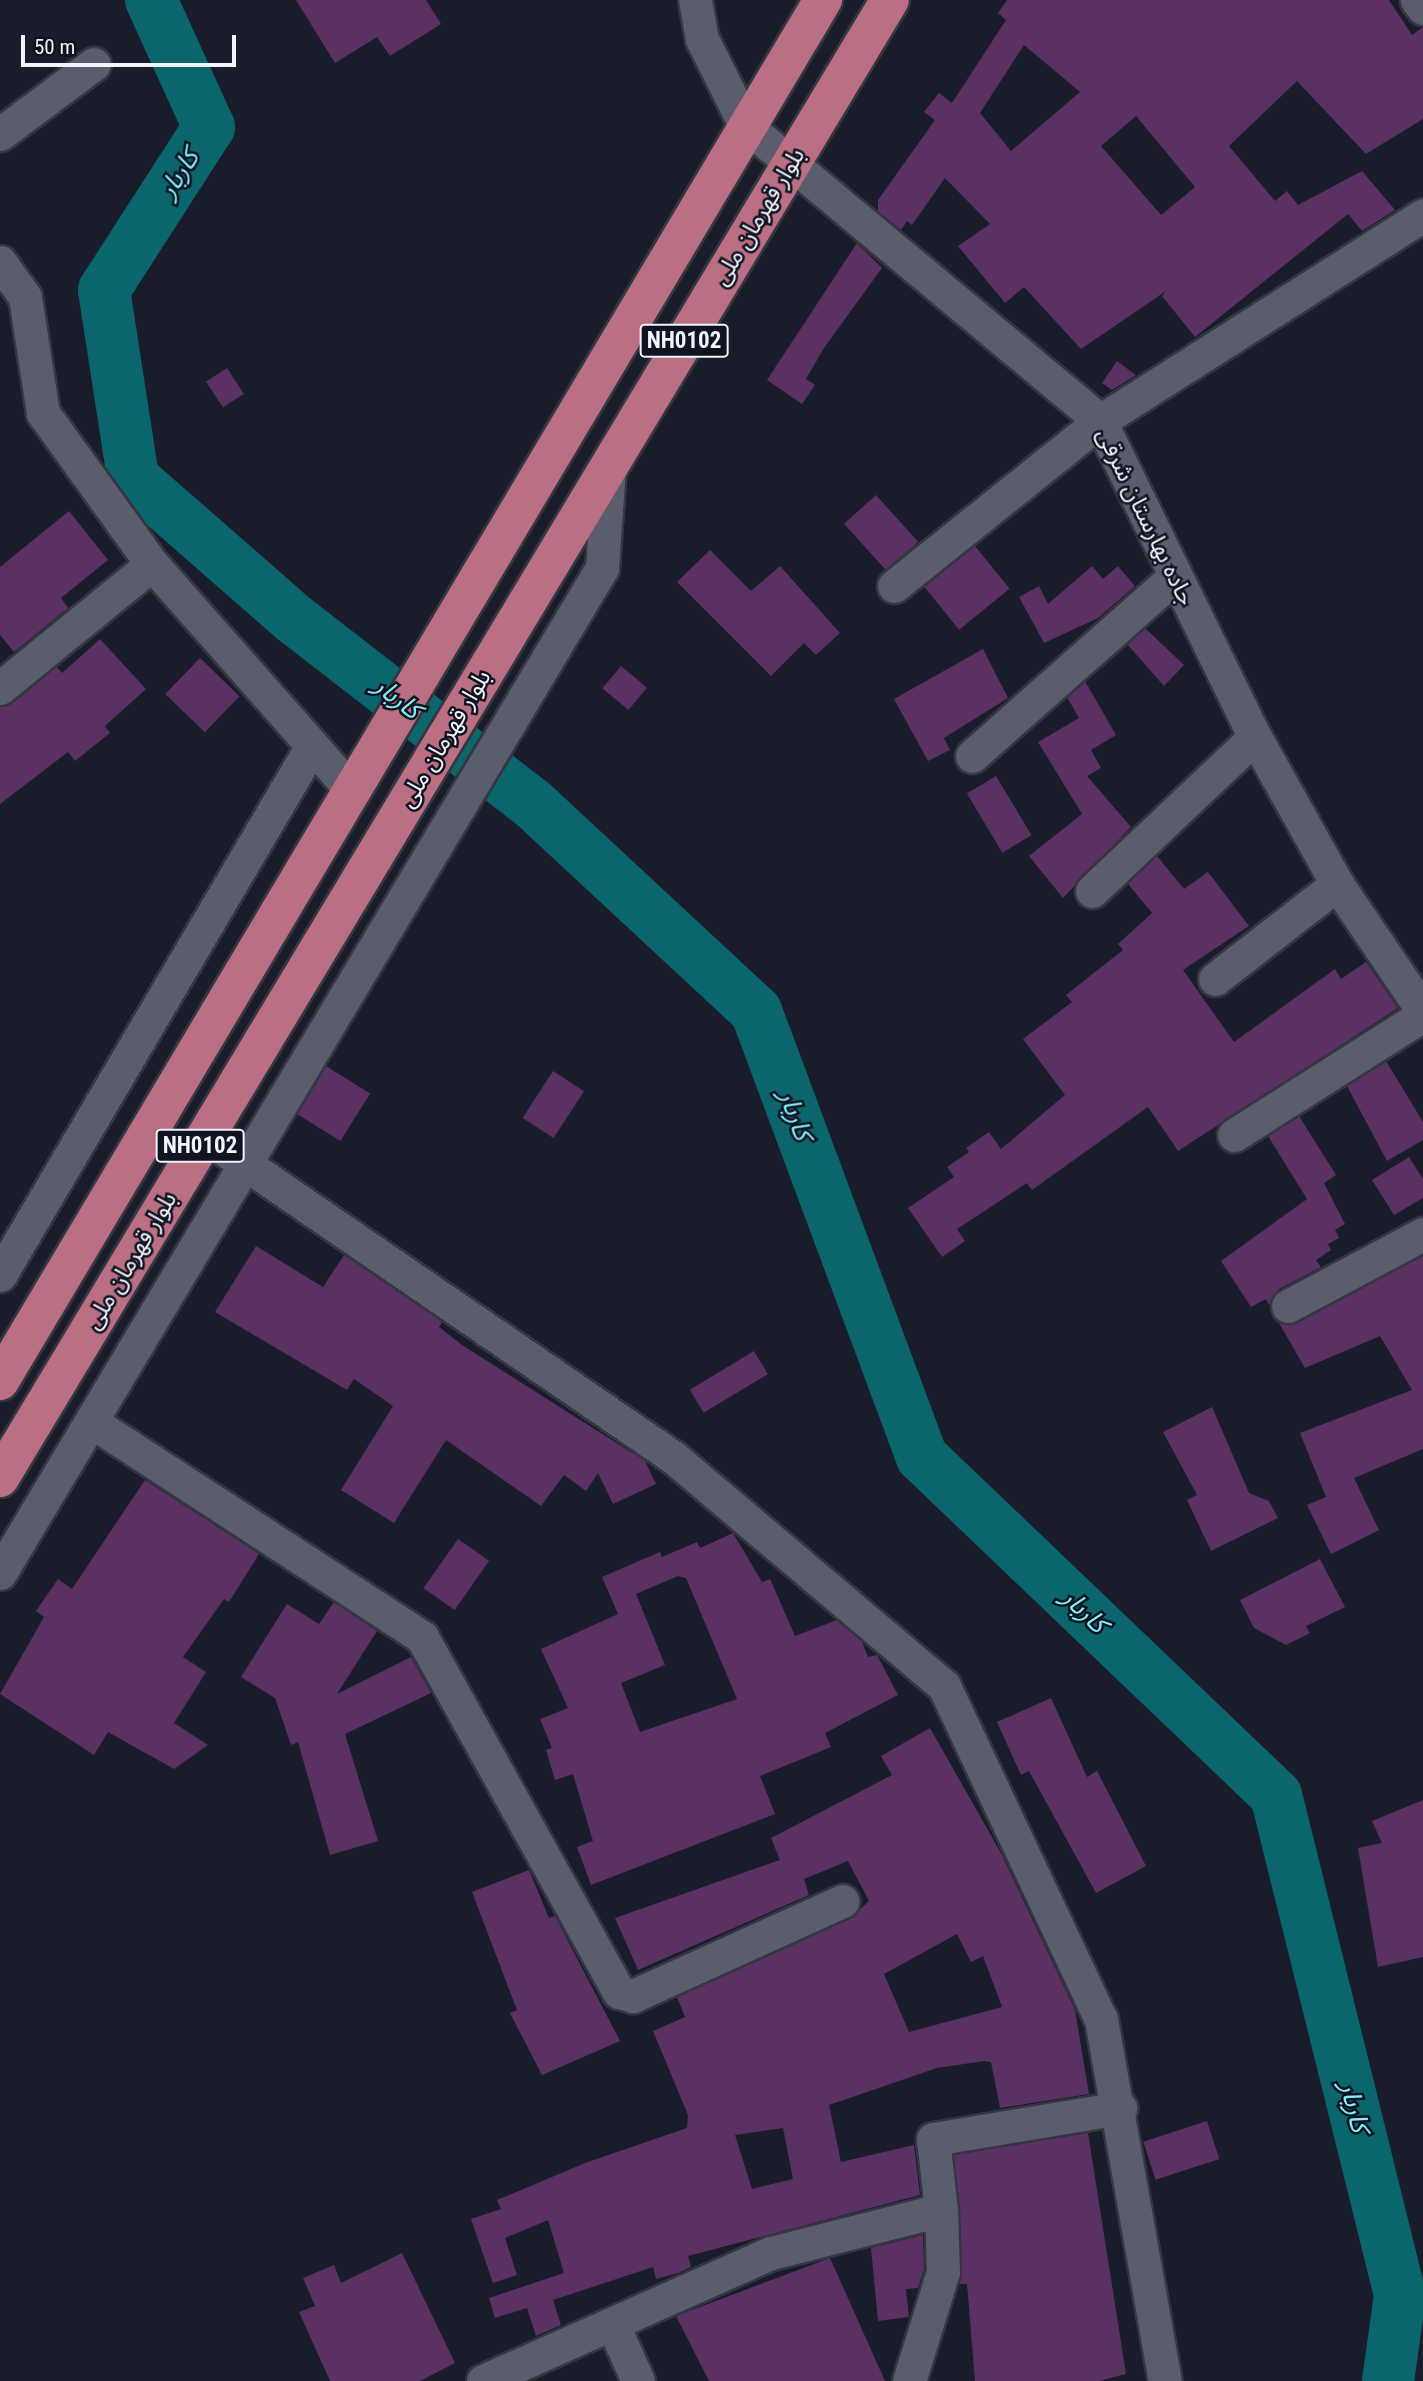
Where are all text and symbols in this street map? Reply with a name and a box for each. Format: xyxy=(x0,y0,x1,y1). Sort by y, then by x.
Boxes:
scale bar xyxy=(24,21,240,65)
text: 50 m xyxy=(34,35,75,59)
street label: بلوار قهرمان ملی xyxy=(707,143,811,291)
water label: کاربار xyxy=(152,144,206,204)
road number: NH0102 xyxy=(638,322,730,360)
street label: جاده بهارستان شرقی xyxy=(1089,423,1201,611)
street label: بلوار قهرمان ملی xyxy=(393,665,497,813)
water label: کاربار xyxy=(367,670,427,726)
water label: کاربار xyxy=(772,1086,818,1144)
road number: NH0102 xyxy=(154,1126,246,1166)
street label: بلوار قهرمان ملی xyxy=(79,1187,183,1335)
water label: کاربار xyxy=(1055,1582,1113,1640)
water label: کاربار xyxy=(1333,2078,1375,2136)

